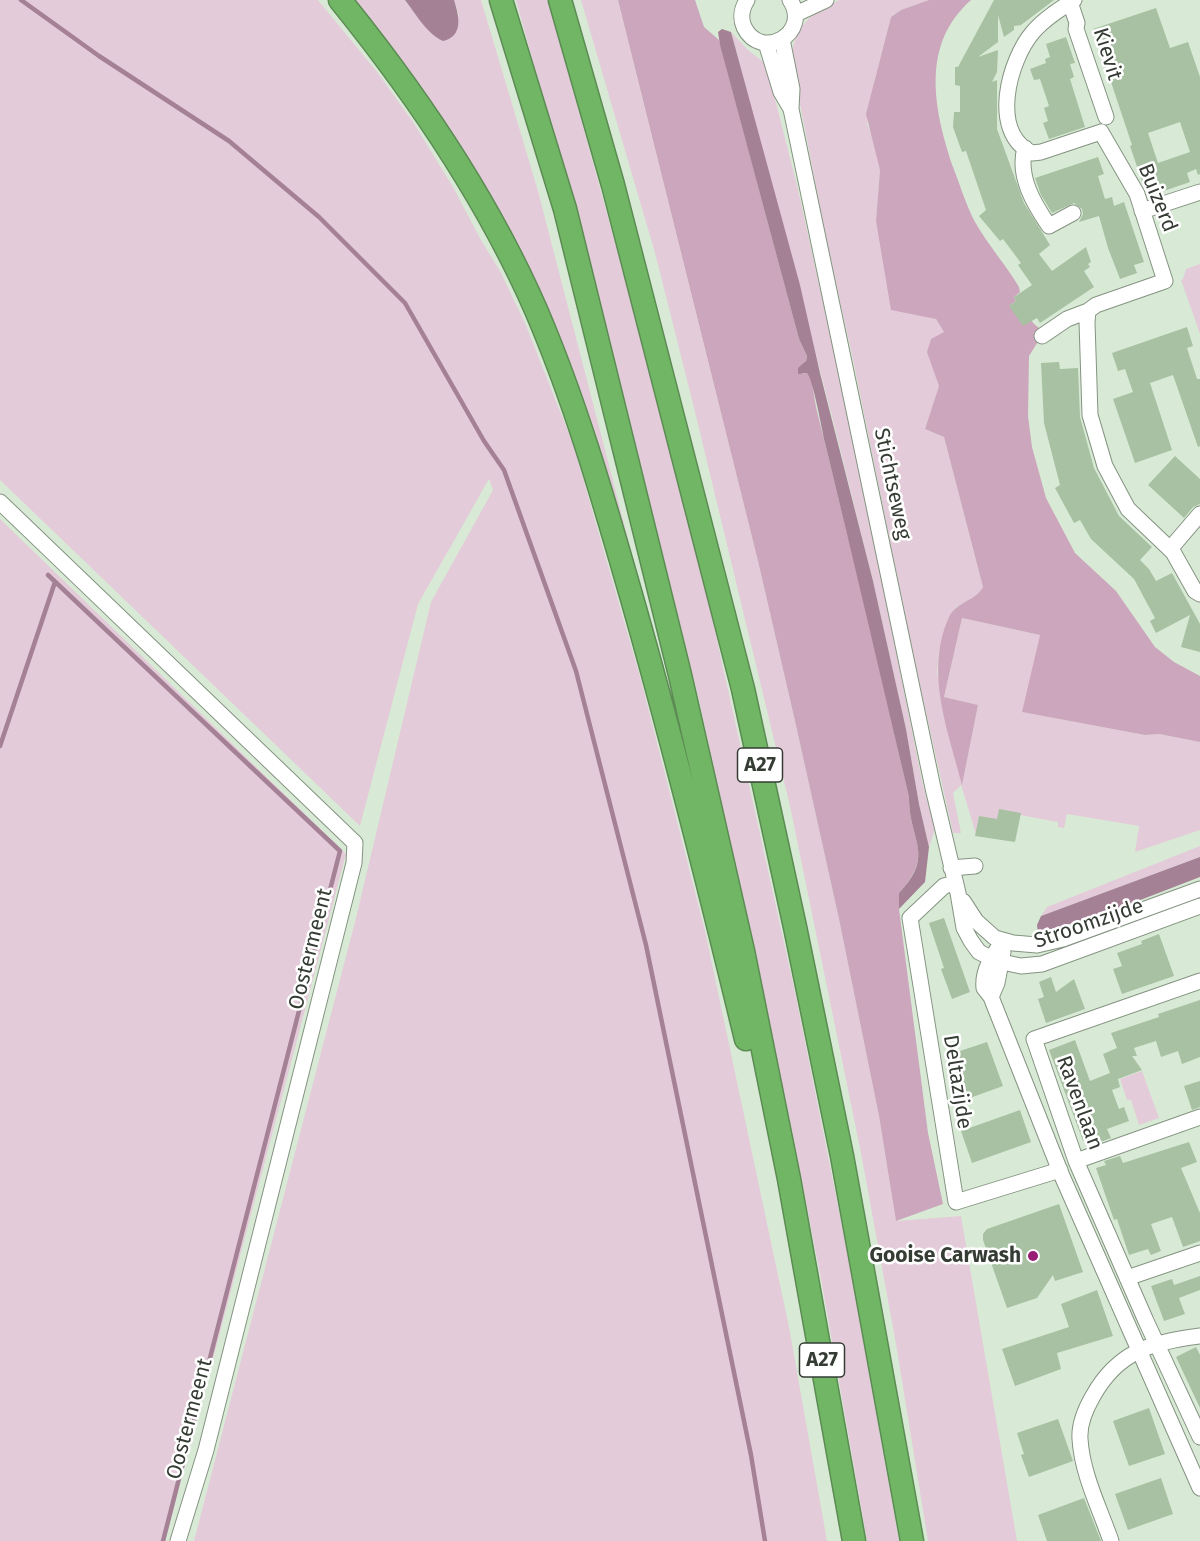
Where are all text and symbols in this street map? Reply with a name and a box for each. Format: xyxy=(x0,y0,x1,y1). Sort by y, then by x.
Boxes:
street label: Kievit xyxy=(1087,25,1127,83)
street label: Buizerd xyxy=(1132,160,1182,236)
street label: Stichtseweg xyxy=(868,426,916,542)
road number: A27 xyxy=(738,748,783,782)
street label: Oostermeent xyxy=(284,886,338,1012)
street label: Stroomzijde xyxy=(1031,894,1147,954)
street label: Deltazijde xyxy=(937,1033,977,1131)
street label: Ravenlaan xyxy=(1050,1052,1108,1154)
place label: Gooise Carwash xyxy=(870,1243,1021,1269)
marker: Gooise Carwash xyxy=(1026,1249,1040,1263)
road number: A27 xyxy=(800,1343,844,1377)
street label: Oostermeent xyxy=(162,1356,218,1482)

